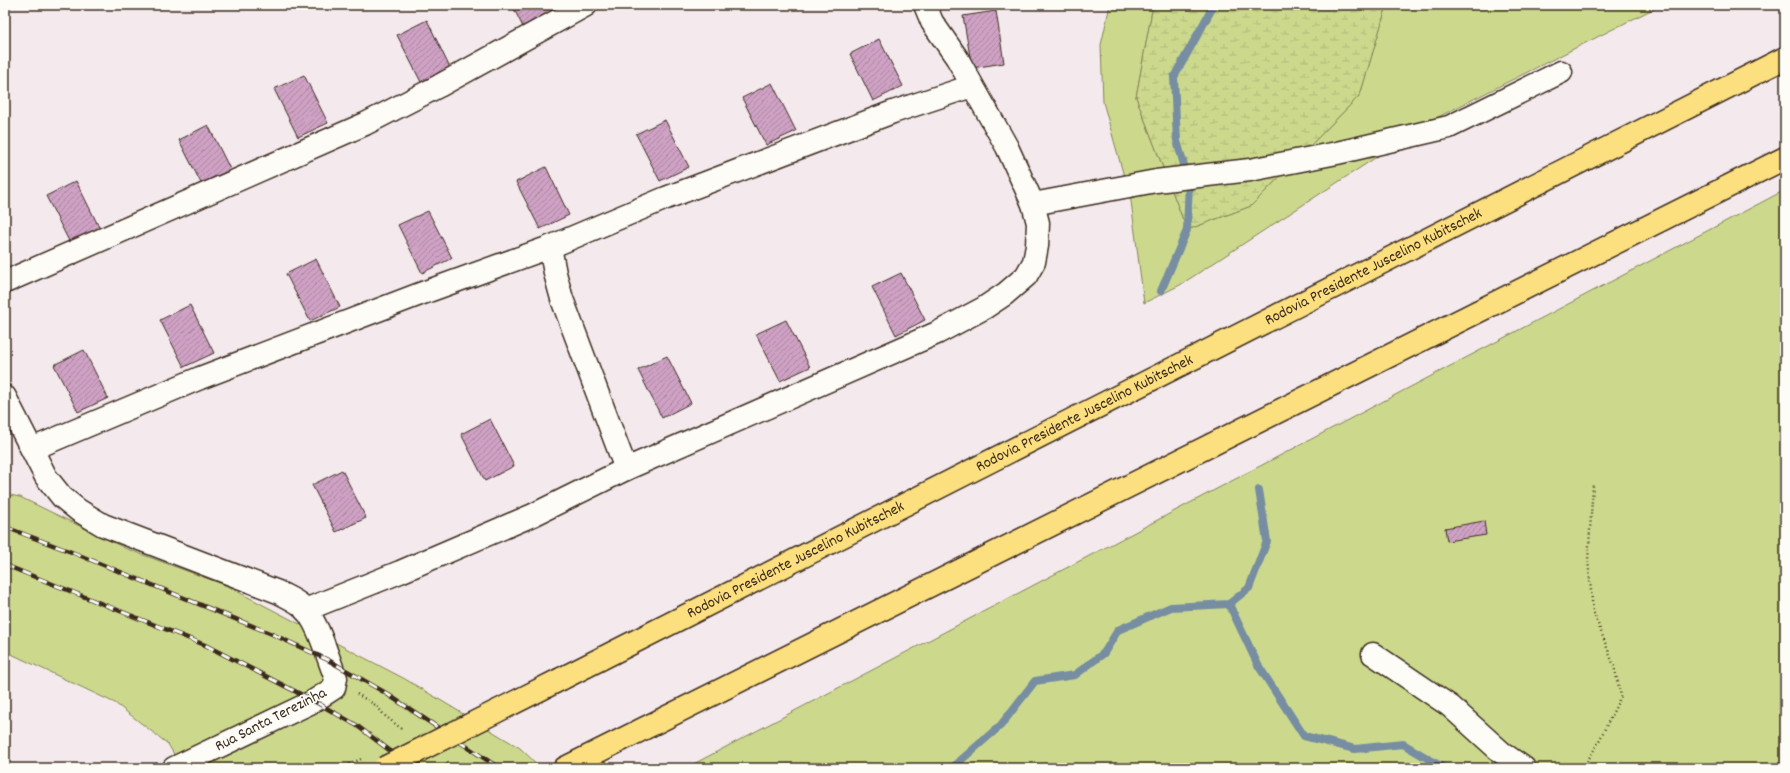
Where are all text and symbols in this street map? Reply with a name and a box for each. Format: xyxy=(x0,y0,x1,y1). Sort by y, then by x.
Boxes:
street label: Rodovia Presidente Juscelino Kubitschek xyxy=(1261,202,1486,332)
street label: Rodovia Presidente Juscelino Kubitschek xyxy=(972,349,1197,478)
street label: Rodovia Presidente Juscelino Kubitschek xyxy=(683,495,908,625)
street label: Rua Santa Terezinha xyxy=(211,682,331,758)

